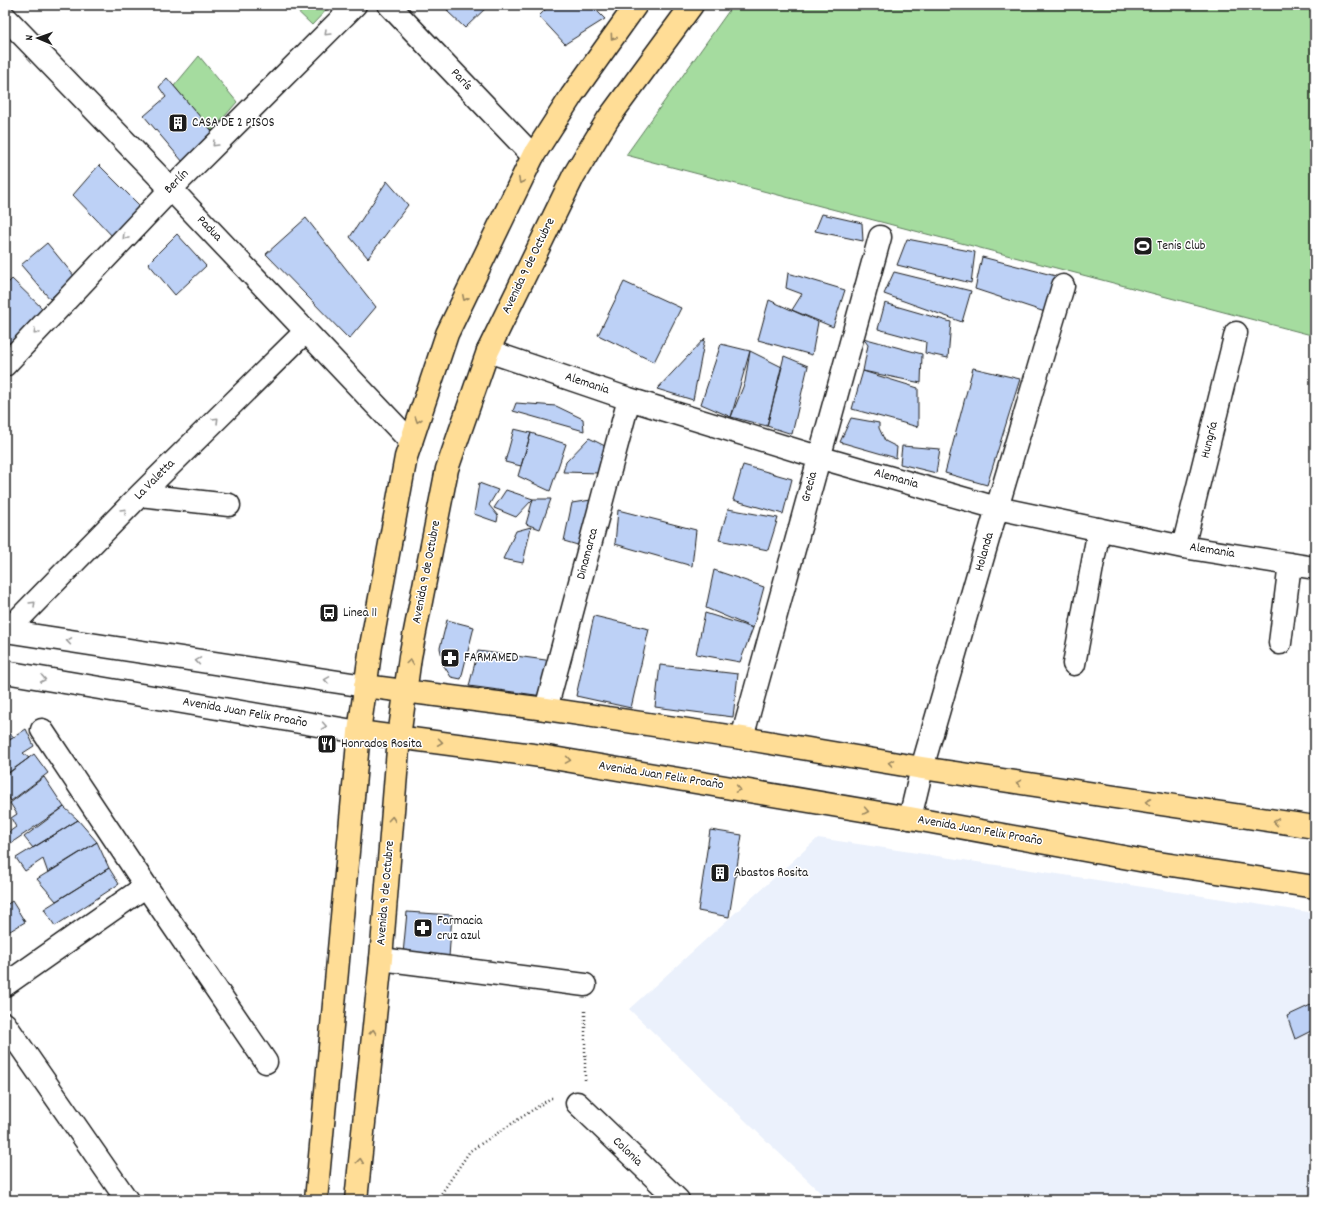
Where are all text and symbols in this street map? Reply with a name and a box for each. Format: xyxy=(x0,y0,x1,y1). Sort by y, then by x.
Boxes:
north arrow xyxy=(18,18,58,58)
one-way arrow xyxy=(324,28,332,35)
one-way arrow xyxy=(611,32,618,39)
text: N xyxy=(22,34,38,41)
street label: París xyxy=(446,65,476,95)
building icon: CASA DE 2 PISOS xyxy=(167,112,189,134)
place label: CASA DE 2 PISOS xyxy=(192,114,275,133)
one-way arrow xyxy=(213,139,220,147)
street label: Berlín xyxy=(160,165,194,199)
one-way arrow xyxy=(518,177,526,185)
street label: Padua xyxy=(192,212,227,247)
street label: Avenida 9 de Octubre xyxy=(497,214,561,317)
one-way arrow xyxy=(123,233,130,240)
sports icon: Tenis Club xyxy=(1132,235,1154,257)
place label: Tenis Club xyxy=(1157,237,1206,256)
one-way arrow xyxy=(462,294,469,302)
one-way arrow xyxy=(33,327,41,335)
street label: Alemania xyxy=(562,368,612,400)
one-way arrow xyxy=(415,416,423,423)
one-way arrow xyxy=(212,417,219,425)
street label: Hungría xyxy=(1196,419,1224,460)
street label: La Valetta xyxy=(130,455,180,505)
street label: Alemania xyxy=(872,464,921,495)
street label: Grecia xyxy=(797,469,823,504)
one-way arrow xyxy=(119,508,127,516)
street label: Avenida 9 de Octubre xyxy=(408,518,446,625)
street label: Dinamarca xyxy=(572,525,604,582)
street label: Holanda xyxy=(970,529,1000,574)
street label: Alemania xyxy=(1188,538,1237,564)
one-way arrow xyxy=(28,601,36,609)
bus stop icon: Linea 11 xyxy=(318,602,340,624)
place label: Linea 11 xyxy=(343,604,377,623)
one-way arrow xyxy=(66,637,73,646)
pharmacy icon: FARMAMED xyxy=(439,647,461,669)
place label: FARMAMED xyxy=(464,649,518,668)
one-way arrow xyxy=(195,657,201,666)
one-way arrow xyxy=(405,659,414,665)
one-way arrow xyxy=(40,674,47,683)
one-way arrow xyxy=(323,676,330,685)
street label: Avenida Juan Felix Proaño xyxy=(181,693,309,733)
one-way arrow xyxy=(320,721,327,730)
restaurant icon: Honrados Rosita xyxy=(316,733,338,755)
place label: Honrados Rosita xyxy=(341,735,422,754)
one-way arrow xyxy=(437,737,443,746)
one-way arrow xyxy=(565,756,571,764)
street label: Avenida Juan Felix Proaño xyxy=(597,757,725,795)
one-way arrow xyxy=(888,759,894,768)
one-way arrow xyxy=(1016,779,1022,788)
one-way arrow xyxy=(735,784,741,793)
one-way arrow xyxy=(1145,798,1151,807)
one-way arrow xyxy=(863,806,869,815)
street label: Avenida Juan Felix Proaño xyxy=(916,811,1044,851)
one-way arrow xyxy=(388,816,397,822)
one-way arrow xyxy=(1273,818,1280,827)
street label: Avenida 9 de Octubre xyxy=(372,840,400,946)
building icon: Abastos Rosita xyxy=(709,862,731,884)
place label: Abastos Rosita xyxy=(734,864,809,883)
place label: Farmacia cruz azul xyxy=(437,912,483,946)
pharmacy icon: Farmacia cruz azul xyxy=(412,917,434,939)
one-way arrow xyxy=(369,1029,378,1035)
street label: Colonia xyxy=(608,1133,647,1172)
one-way arrow xyxy=(356,1158,365,1164)

